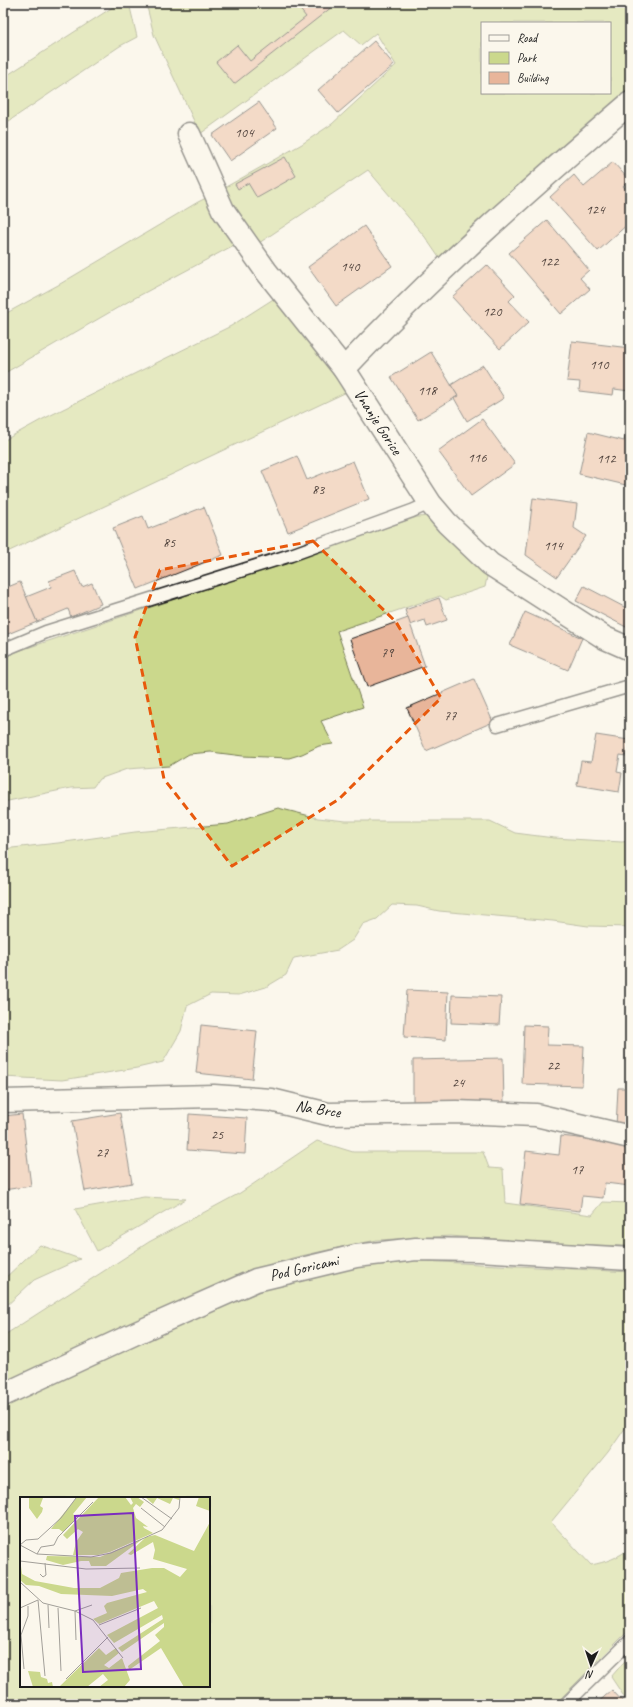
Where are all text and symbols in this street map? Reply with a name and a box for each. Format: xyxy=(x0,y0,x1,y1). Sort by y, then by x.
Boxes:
legend xyxy=(481,22,611,94)
text: Road xyxy=(517,30,539,46)
text: Park xyxy=(517,50,538,66)
text: Building xyxy=(517,70,549,86)
house number: 104 xyxy=(235,124,255,141)
house number: 124 xyxy=(586,201,606,218)
house number: 122 xyxy=(540,253,560,270)
house number: 140 xyxy=(341,258,361,275)
house number: 120 xyxy=(483,303,503,320)
house number: 110 xyxy=(590,356,610,373)
house number: 118 xyxy=(418,382,438,399)
street label: Vnanje Gorice xyxy=(349,385,408,460)
house number: 116 xyxy=(468,449,487,466)
house number: 112 xyxy=(597,450,617,467)
house number: 83 xyxy=(312,481,326,498)
house number: 85 xyxy=(163,534,176,551)
house number: 114 xyxy=(544,537,564,554)
house number: 79 xyxy=(381,644,395,661)
house number: 77 xyxy=(444,707,457,724)
house number: 22 xyxy=(547,1057,561,1074)
house number: 24 xyxy=(452,1074,466,1091)
street label: Na Brce xyxy=(294,1096,344,1123)
house number: 25 xyxy=(211,1126,224,1143)
house number: 27 xyxy=(96,1144,109,1161)
house number: 17 xyxy=(571,1161,584,1178)
street label: Pod Goricami xyxy=(268,1250,342,1286)
inset map xyxy=(20,1497,210,1687)
north arrow xyxy=(571,1645,611,1685)
text: N xyxy=(585,1668,594,1682)

